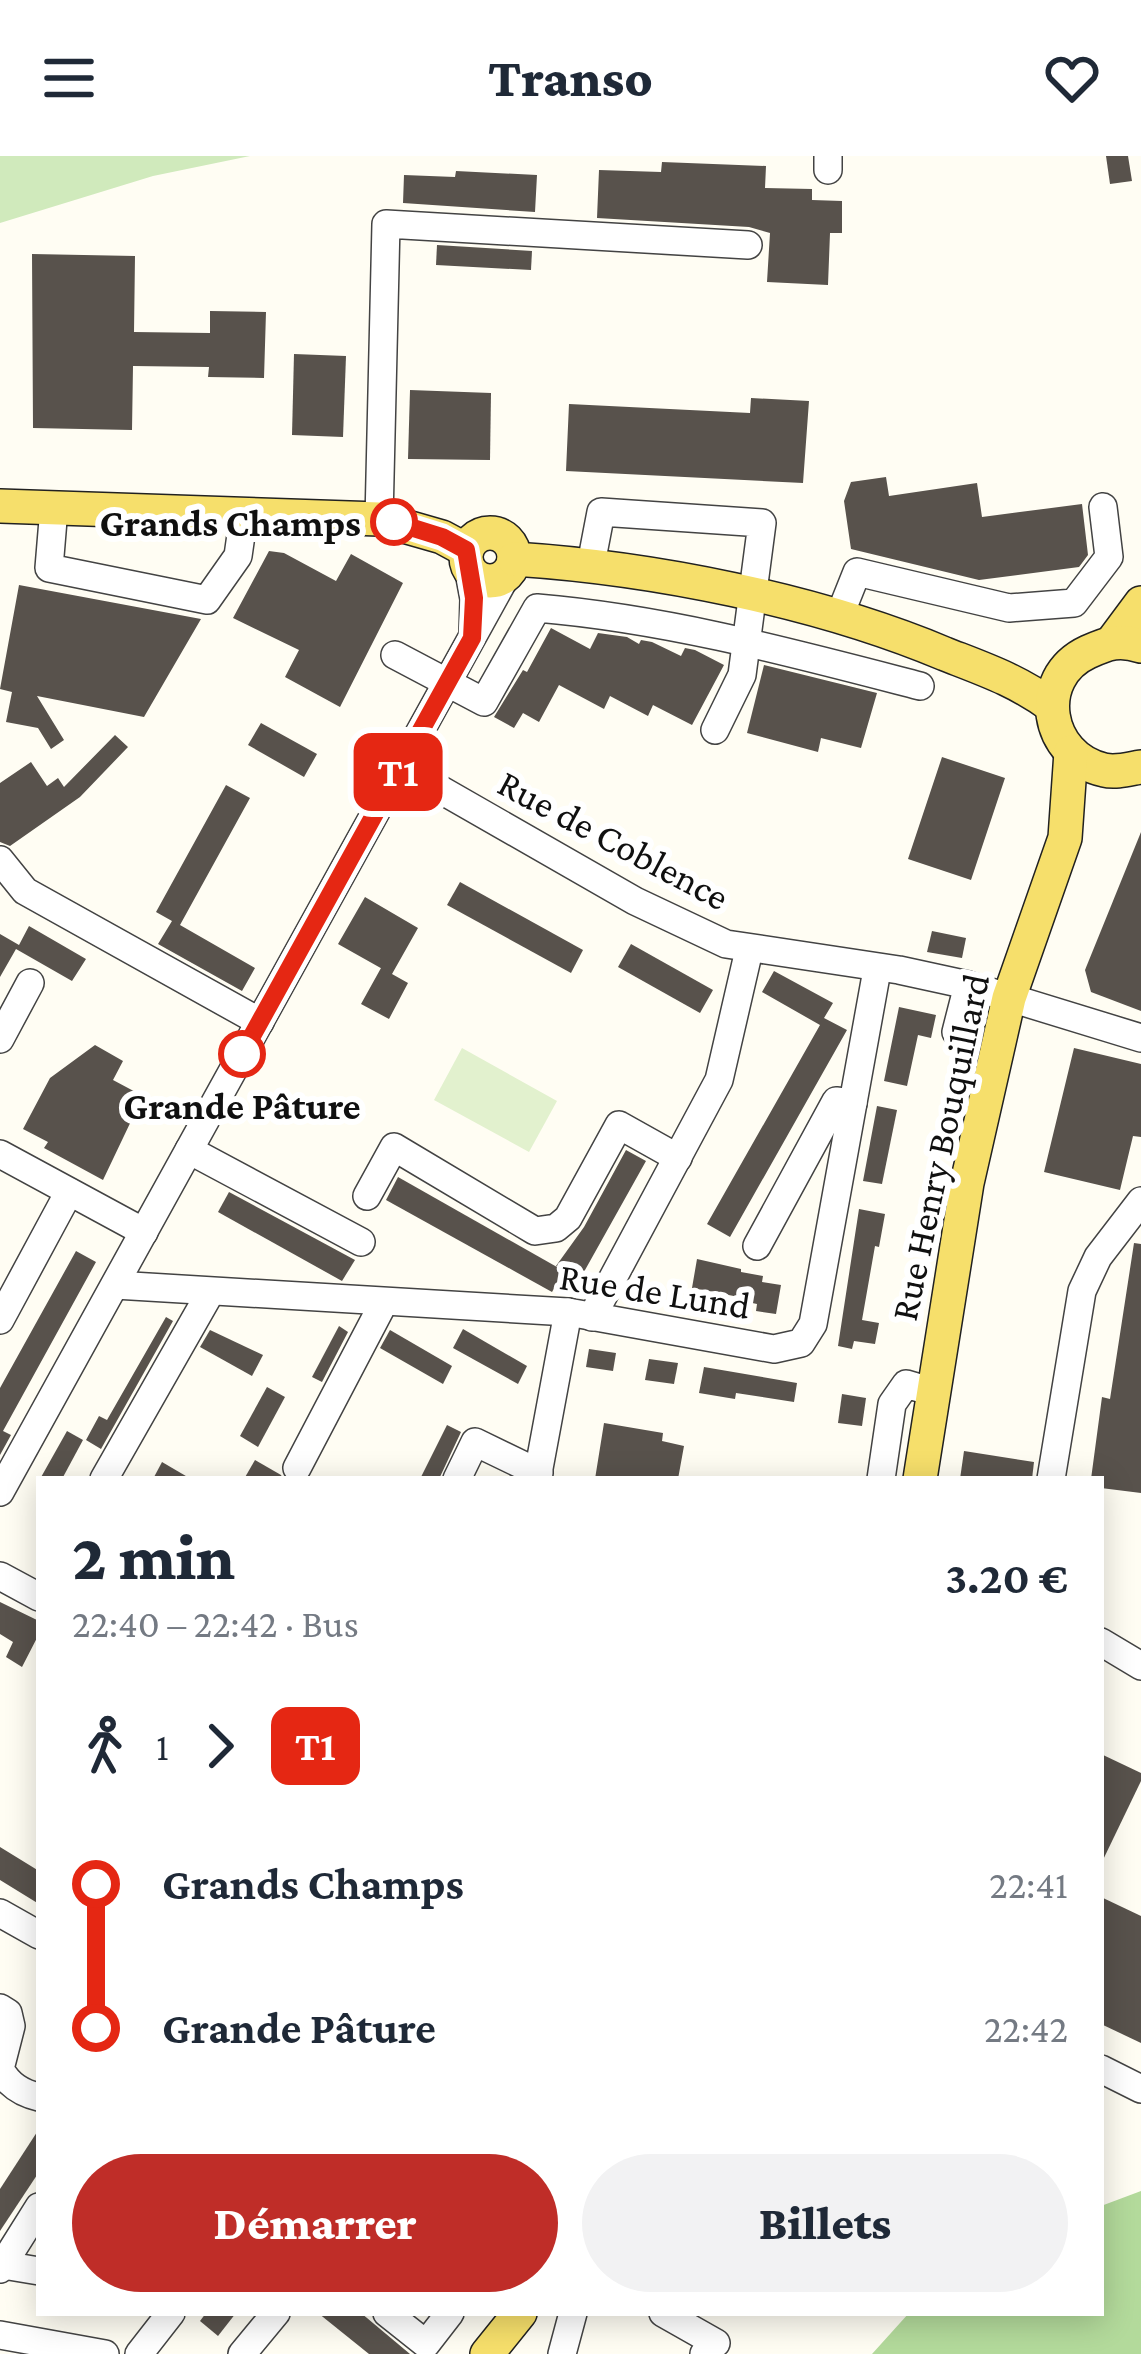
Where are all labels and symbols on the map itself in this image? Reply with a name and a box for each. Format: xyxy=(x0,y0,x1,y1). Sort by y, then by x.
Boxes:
marker: Grands Champs xyxy=(372,500,416,544)
place label: Grands Champs xyxy=(99,501,361,544)
line badge: T1 xyxy=(344,733,452,811)
street label: Rue de Coblence xyxy=(491,761,736,918)
street label: Rue Henry Bouquillard xyxy=(882,970,998,1325)
marker: Grande Pâture xyxy=(220,1032,264,1076)
place label: Grande Pâture xyxy=(123,1084,361,1127)
street label: Rue de Lund xyxy=(556,1254,753,1327)

